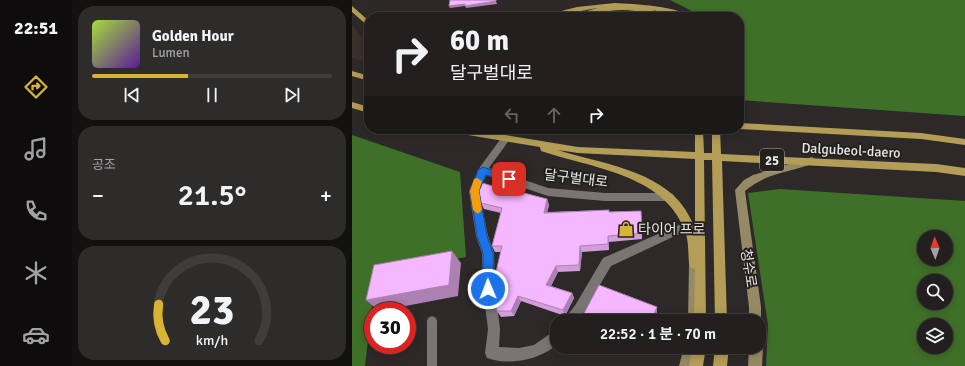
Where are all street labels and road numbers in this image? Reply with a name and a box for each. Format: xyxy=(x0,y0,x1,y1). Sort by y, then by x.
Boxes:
street label: Dalgubeol-daero xyxy=(801,139,901,162)
road number: 25 xyxy=(760,149,784,171)
street label: 달구벌대로 xyxy=(543,166,609,191)
street label: 청수로 xyxy=(737,248,760,289)

